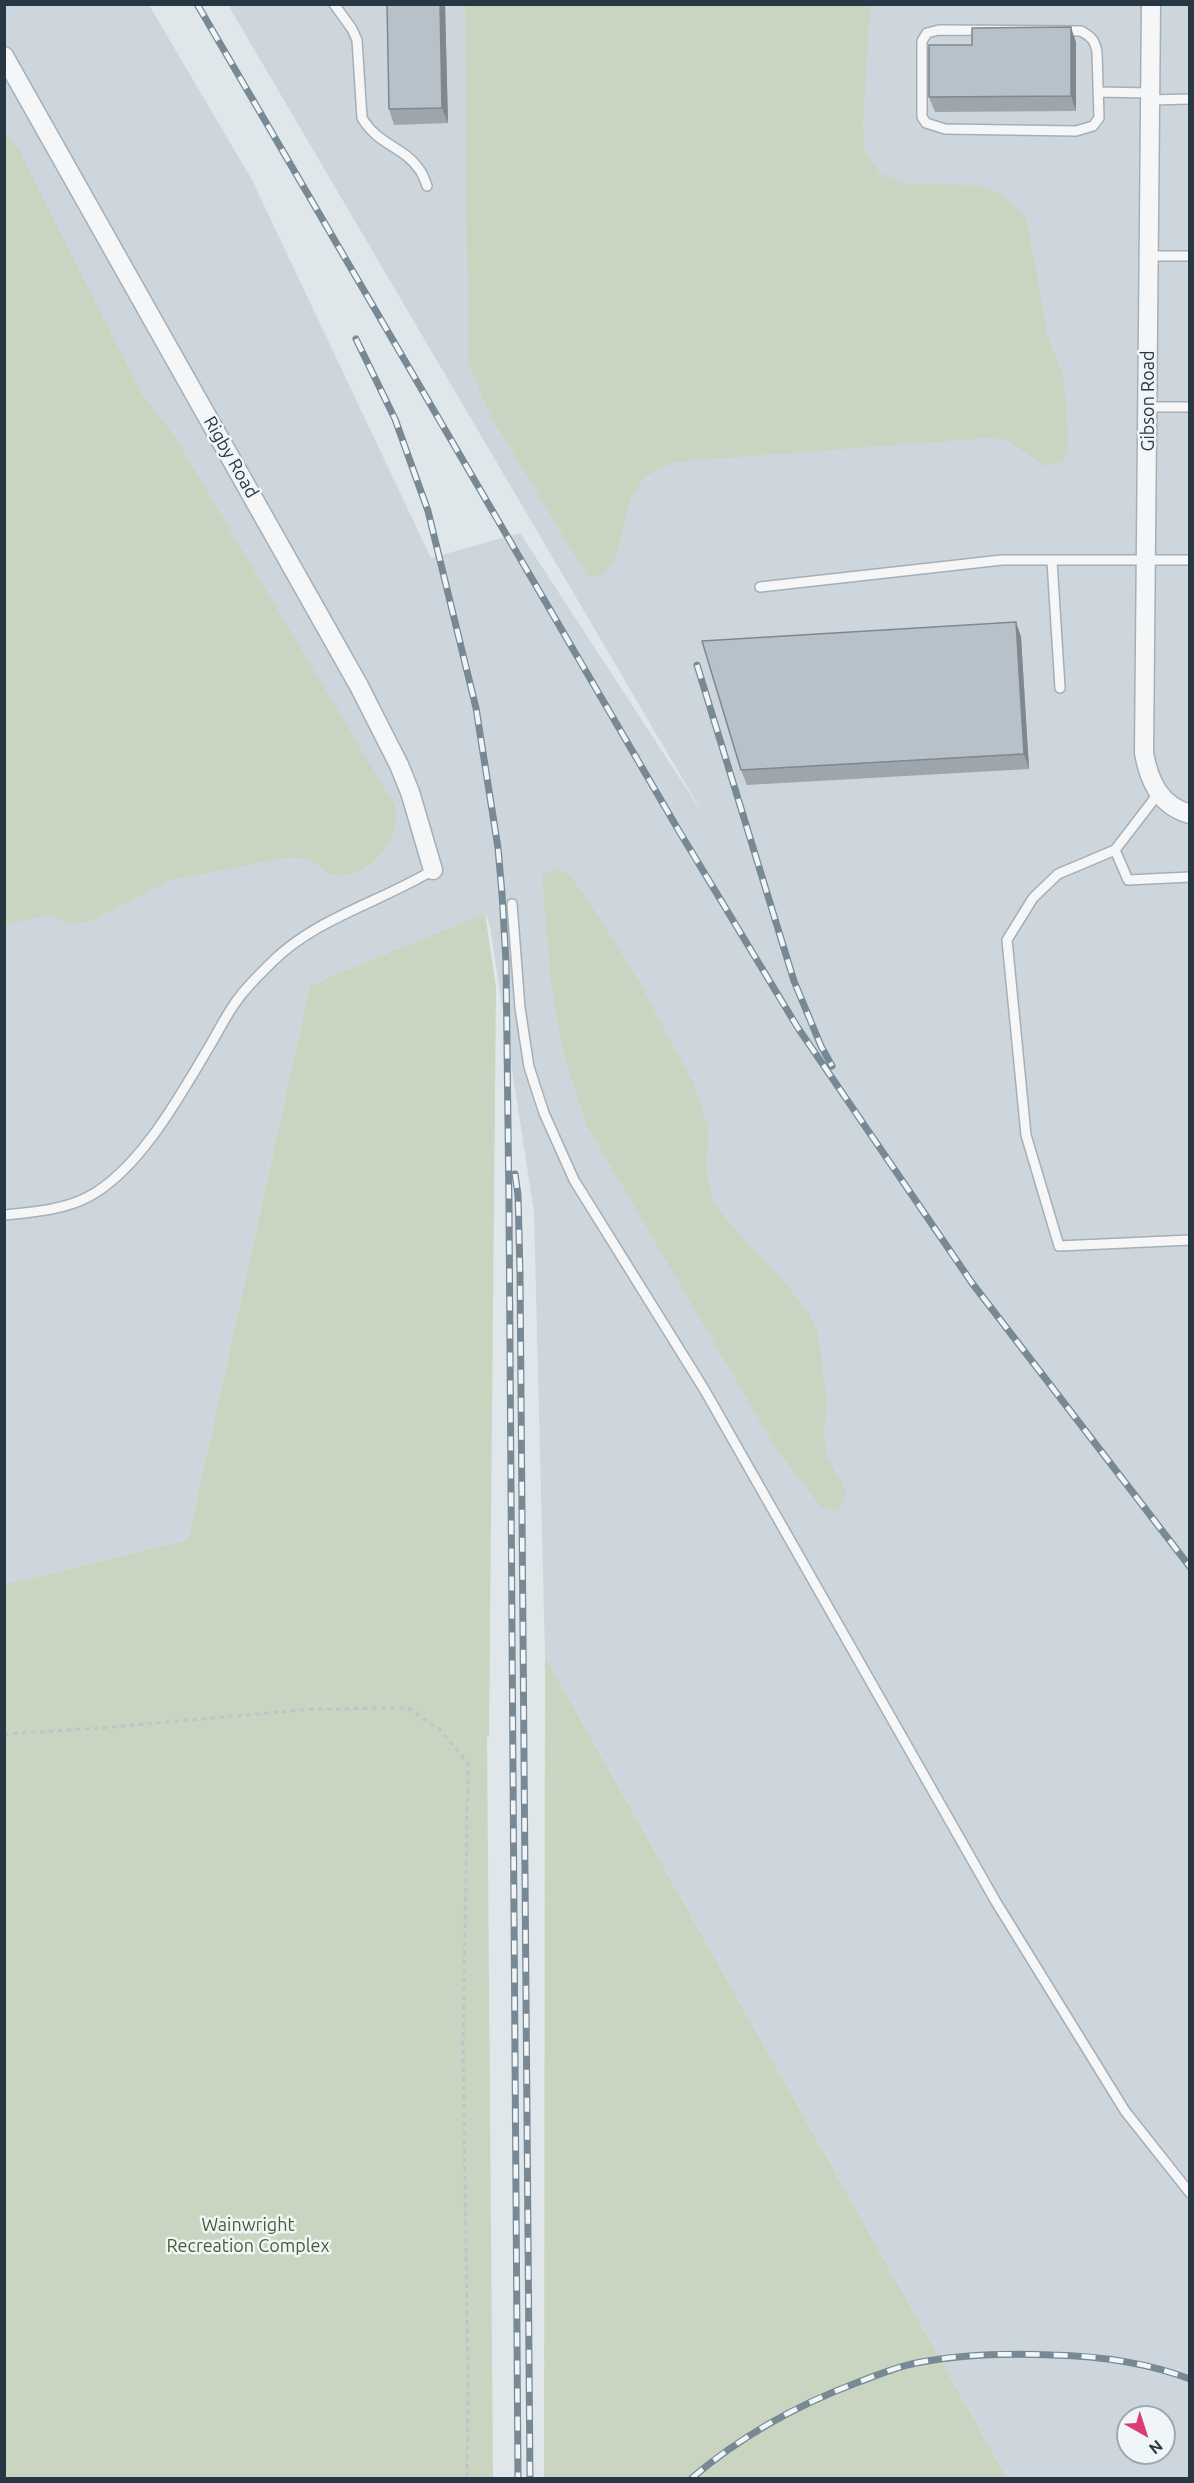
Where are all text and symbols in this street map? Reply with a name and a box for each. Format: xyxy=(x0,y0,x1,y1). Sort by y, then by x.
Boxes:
street label: Gibson Road xyxy=(1137,350,1159,452)
street label: Rigby Road xyxy=(199,412,263,502)
park label: Wainwright Recreation Complex xyxy=(166,2214,330,2256)
north arrow xyxy=(1116,2405,1176,2465)
text: N xyxy=(1146,2437,1166,2458)

